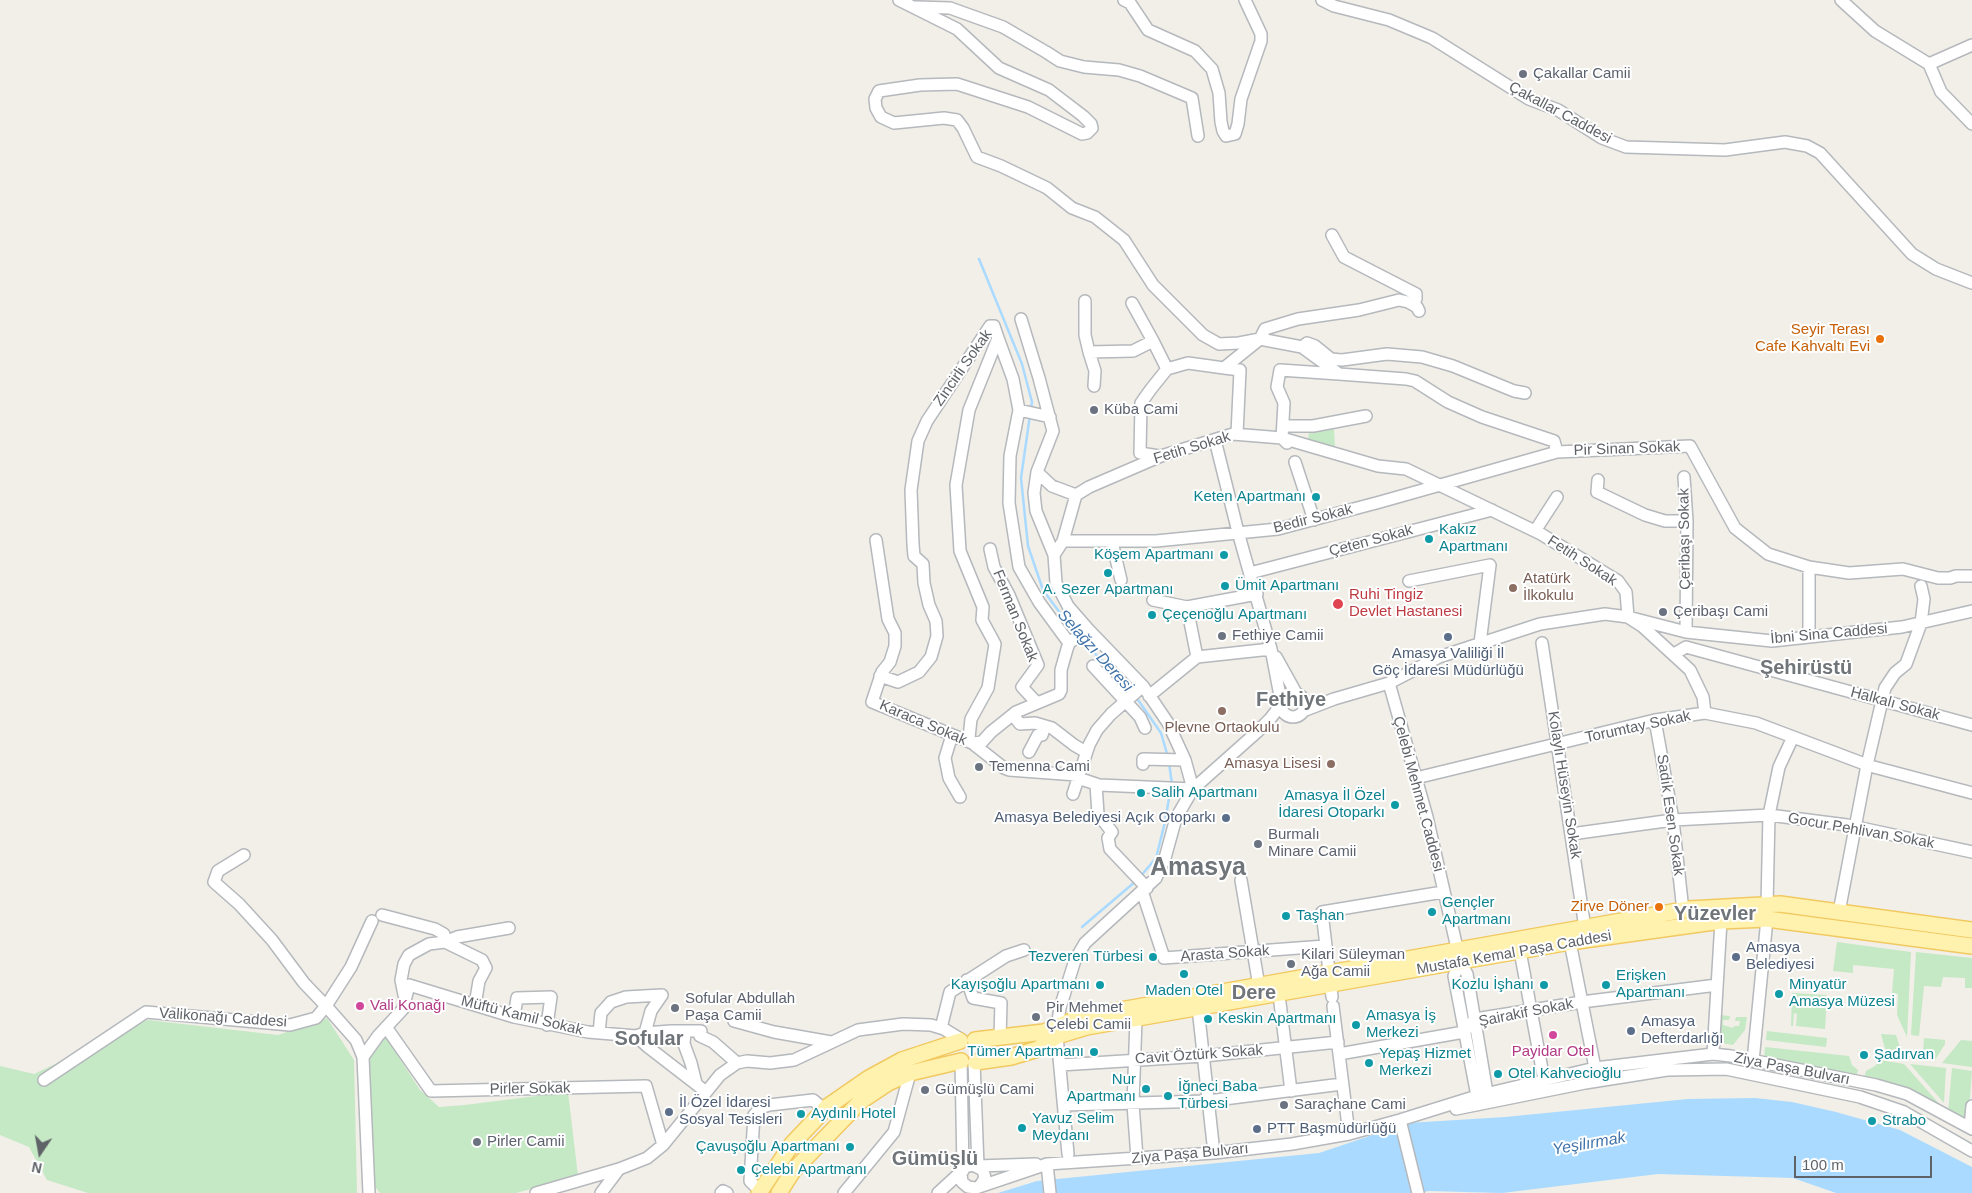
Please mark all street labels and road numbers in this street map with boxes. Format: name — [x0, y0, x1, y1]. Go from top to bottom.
street label: Çakallar Caddesi — [1505, 78, 1615, 148]
street label: Zincirli Sokak — [930, 326, 996, 410]
street label: Fetih Sokak — [1151, 428, 1233, 468]
street label: Pir Sinan Sokak — [1573, 438, 1681, 460]
street label: Çeribaşı Sokak — [1675, 488, 1695, 590]
street label: Bedir Sokak — [1272, 500, 1354, 538]
street label: Çeten Sokak — [1327, 521, 1415, 561]
street label: Fetih Sokak — [1544, 532, 1620, 590]
street label: Ferman Sokak — [988, 567, 1042, 665]
street label: İbni Sina Caddesi — [1770, 620, 1888, 648]
street label: Halkalı Sokak — [1848, 683, 1942, 725]
street label: Karaca Sokak — [877, 696, 969, 750]
street label: Torumtay Sokak — [1584, 707, 1692, 747]
street label: Kolaylı Hüseyin Sokak — [1543, 710, 1585, 860]
street label: Çelebi Mehmet Caddesi — [1389, 714, 1447, 874]
street label: Sadık Esen Sokak — [1653, 753, 1687, 877]
street label: Gocur Pehlivan Sokak — [1786, 809, 1936, 853]
street label: Mustafa Kemal Paşa Caddesi — [1415, 927, 1613, 979]
street label: Arasta Sokak — [1180, 942, 1270, 966]
street label: Müftü Kamil Sokak — [459, 992, 585, 1040]
street label: Şairakif Sokak — [1477, 995, 1575, 1031]
street label: Valikonağı Caddesi — [158, 1005, 288, 1031]
street label: Cavit Öztürk Sokak — [1134, 1042, 1264, 1068]
street label: Ziya Paşa Bulvarı — [1733, 1049, 1851, 1089]
street label: Pirler Sokak — [489, 1079, 571, 1099]
street label: Ziya Paşa Bulvarı — [1131, 1140, 1249, 1168]

